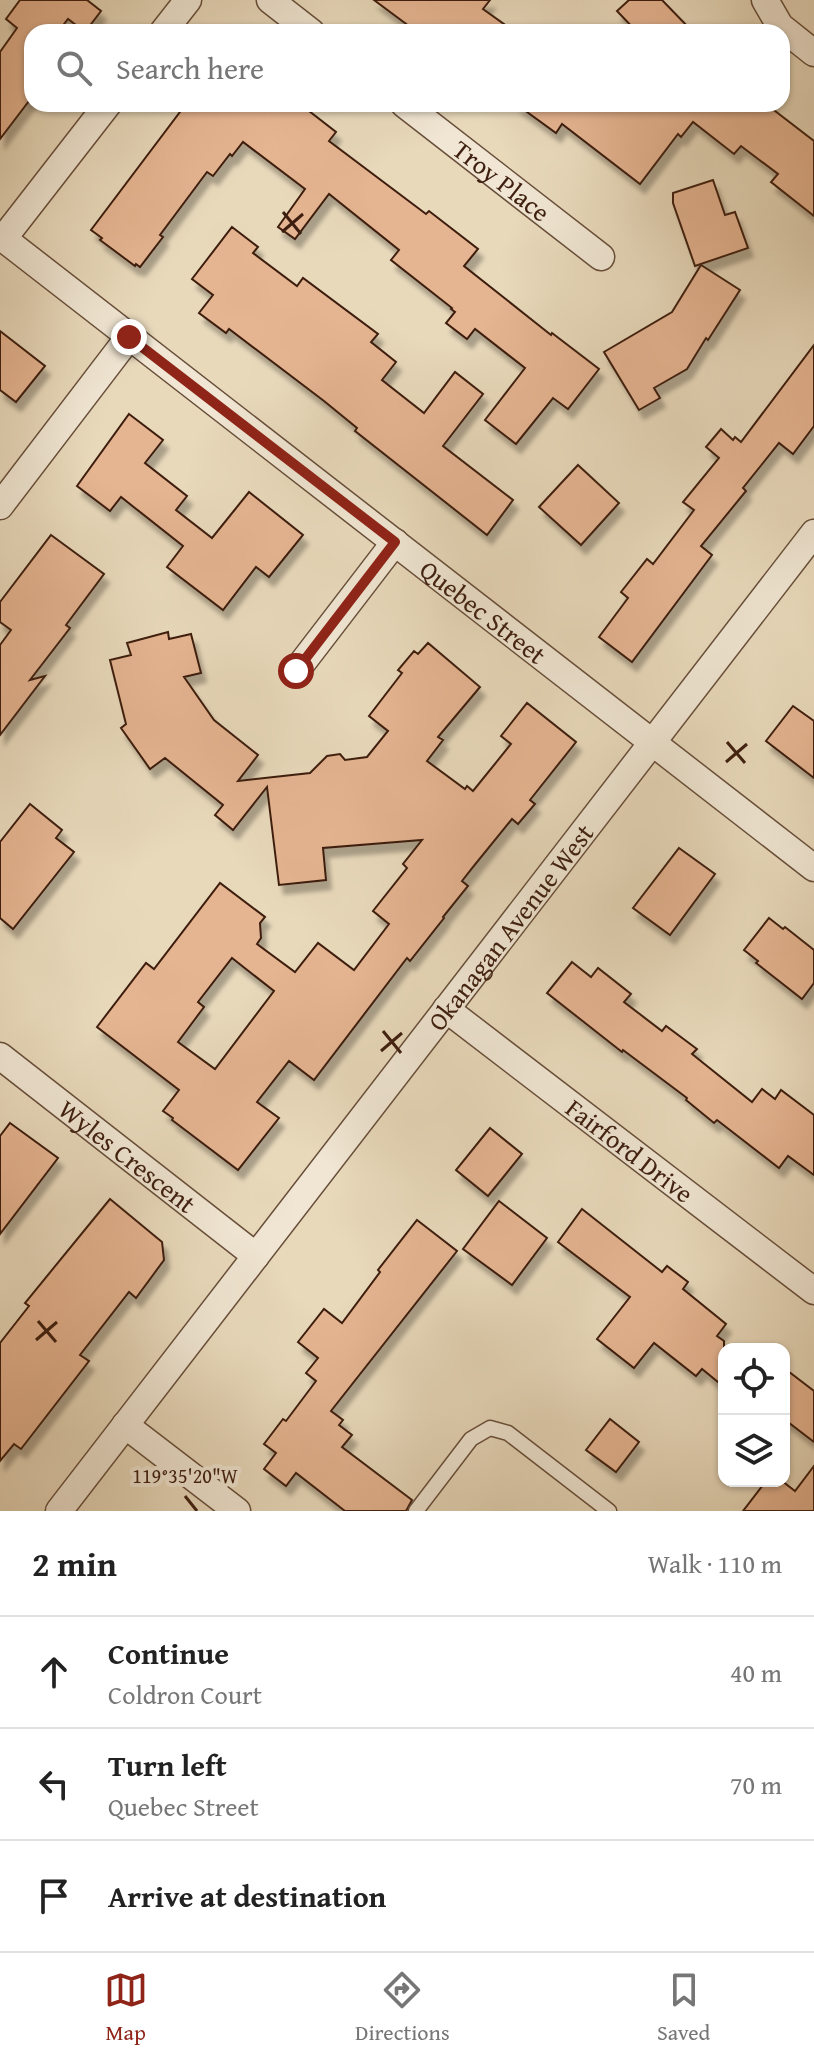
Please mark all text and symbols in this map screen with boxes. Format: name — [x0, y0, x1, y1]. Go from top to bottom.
search box — [24, 24, 790, 112]
icon: search — [52, 46, 96, 90]
text: Search here — [116, 46, 264, 90]
street label: Troy Place — [445, 130, 559, 230]
route end — [111, 319, 147, 355]
street label: Quebec Street — [412, 550, 555, 673]
route start — [278, 653, 314, 689]
street label: Okanagan Avenue West — [417, 815, 602, 1039]
street label: Fairford Drive — [558, 1088, 702, 1212]
street label: Wyles Crescent — [51, 1090, 205, 1222]
map controls — [718, 1343, 790, 1487]
button: locate — [718, 1343, 790, 1415]
button: layers — [718, 1415, 790, 1487]
text: 119°35'20"W — [132, 1461, 238, 1490]
text: 2 min — [32, 1539, 117, 1588]
text: Walk · 110 m — [648, 1544, 782, 1583]
text: Continue — [108, 1631, 229, 1675]
icon: ahead — [32, 1650, 76, 1694]
text: 40 m — [730, 1653, 782, 1692]
text: Coldron Court — [108, 1675, 262, 1714]
text: Turn left — [108, 1743, 227, 1787]
icon: left — [32, 1762, 76, 1806]
text: 70 m — [730, 1765, 782, 1804]
text: Quebec Street — [108, 1787, 259, 1826]
icon: arrive — [32, 1874, 76, 1918]
text: Arrive at destination — [108, 1874, 386, 1918]
tab: Map — [104, 1968, 148, 2048]
tab: Directions — [355, 1968, 450, 2048]
tab: Saved — [657, 1968, 710, 2048]

